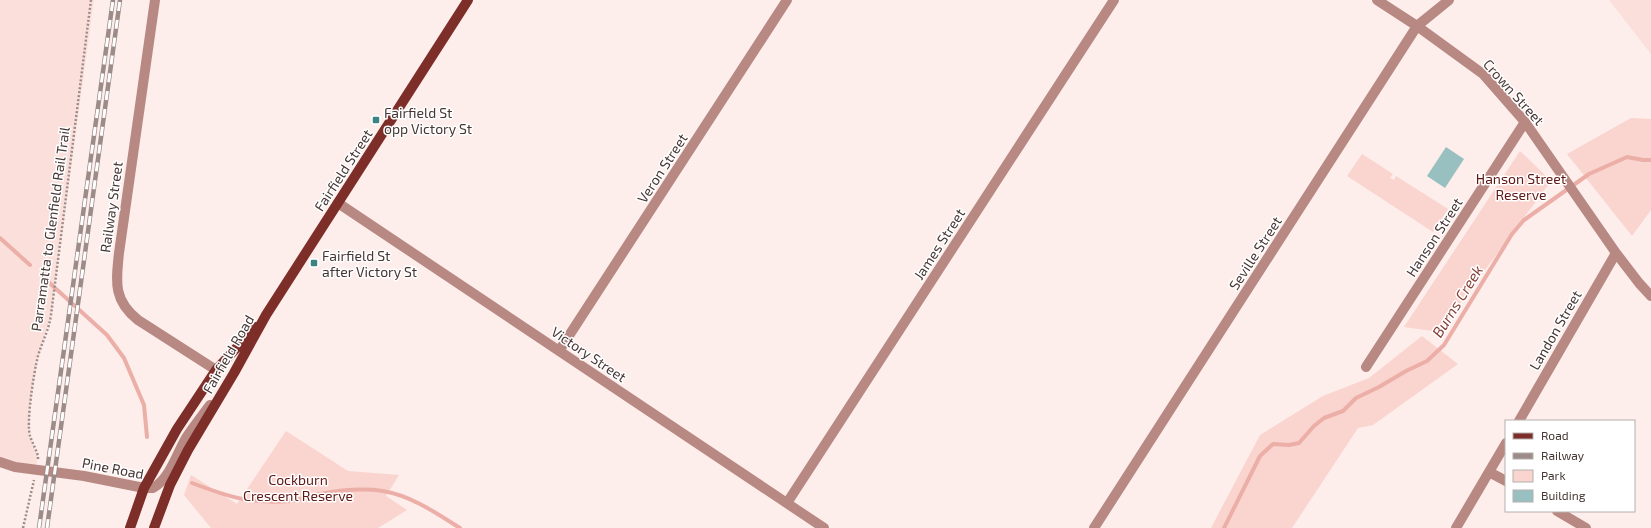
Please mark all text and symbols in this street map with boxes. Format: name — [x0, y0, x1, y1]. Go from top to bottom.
street label: Crown Street — [1480, 55, 1548, 129]
place label: Fairfield St opp Victory St — [384, 104, 472, 137]
marker: Fairfield St opp Victory St — [371, 115, 381, 125]
street label: Parramatta to Glenfield Rail Trail — [27, 125, 73, 332]
street label: Fairfield Street — [310, 126, 376, 214]
street label: Veron Street — [633, 130, 691, 206]
street label: Railway Street — [96, 160, 126, 254]
park label: Hanson Street Reserve — [1476, 170, 1566, 203]
street label: Hanson Street — [1402, 194, 1466, 280]
street label: James Street — [910, 205, 968, 283]
street label: Seville Street — [1225, 213, 1285, 293]
place label: Fairfield St after Victory St — [322, 247, 417, 280]
marker: Fairfield St after Victory St — [309, 258, 319, 268]
water label: Burns Creek — [1428, 261, 1486, 340]
street label: Landon Street — [1525, 287, 1585, 373]
street label: Fairfield Road — [199, 312, 257, 396]
street label: Victory Street — [548, 323, 630, 385]
legend — [1505, 420, 1635, 512]
text: Road — [1541, 428, 1569, 442]
text: Railway — [1541, 448, 1585, 462]
street label: Pine Road — [81, 454, 145, 482]
text: Park — [1541, 468, 1566, 482]
park label: Cockburn Crescent Reserve — [243, 471, 353, 504]
text: Building — [1541, 488, 1586, 502]

